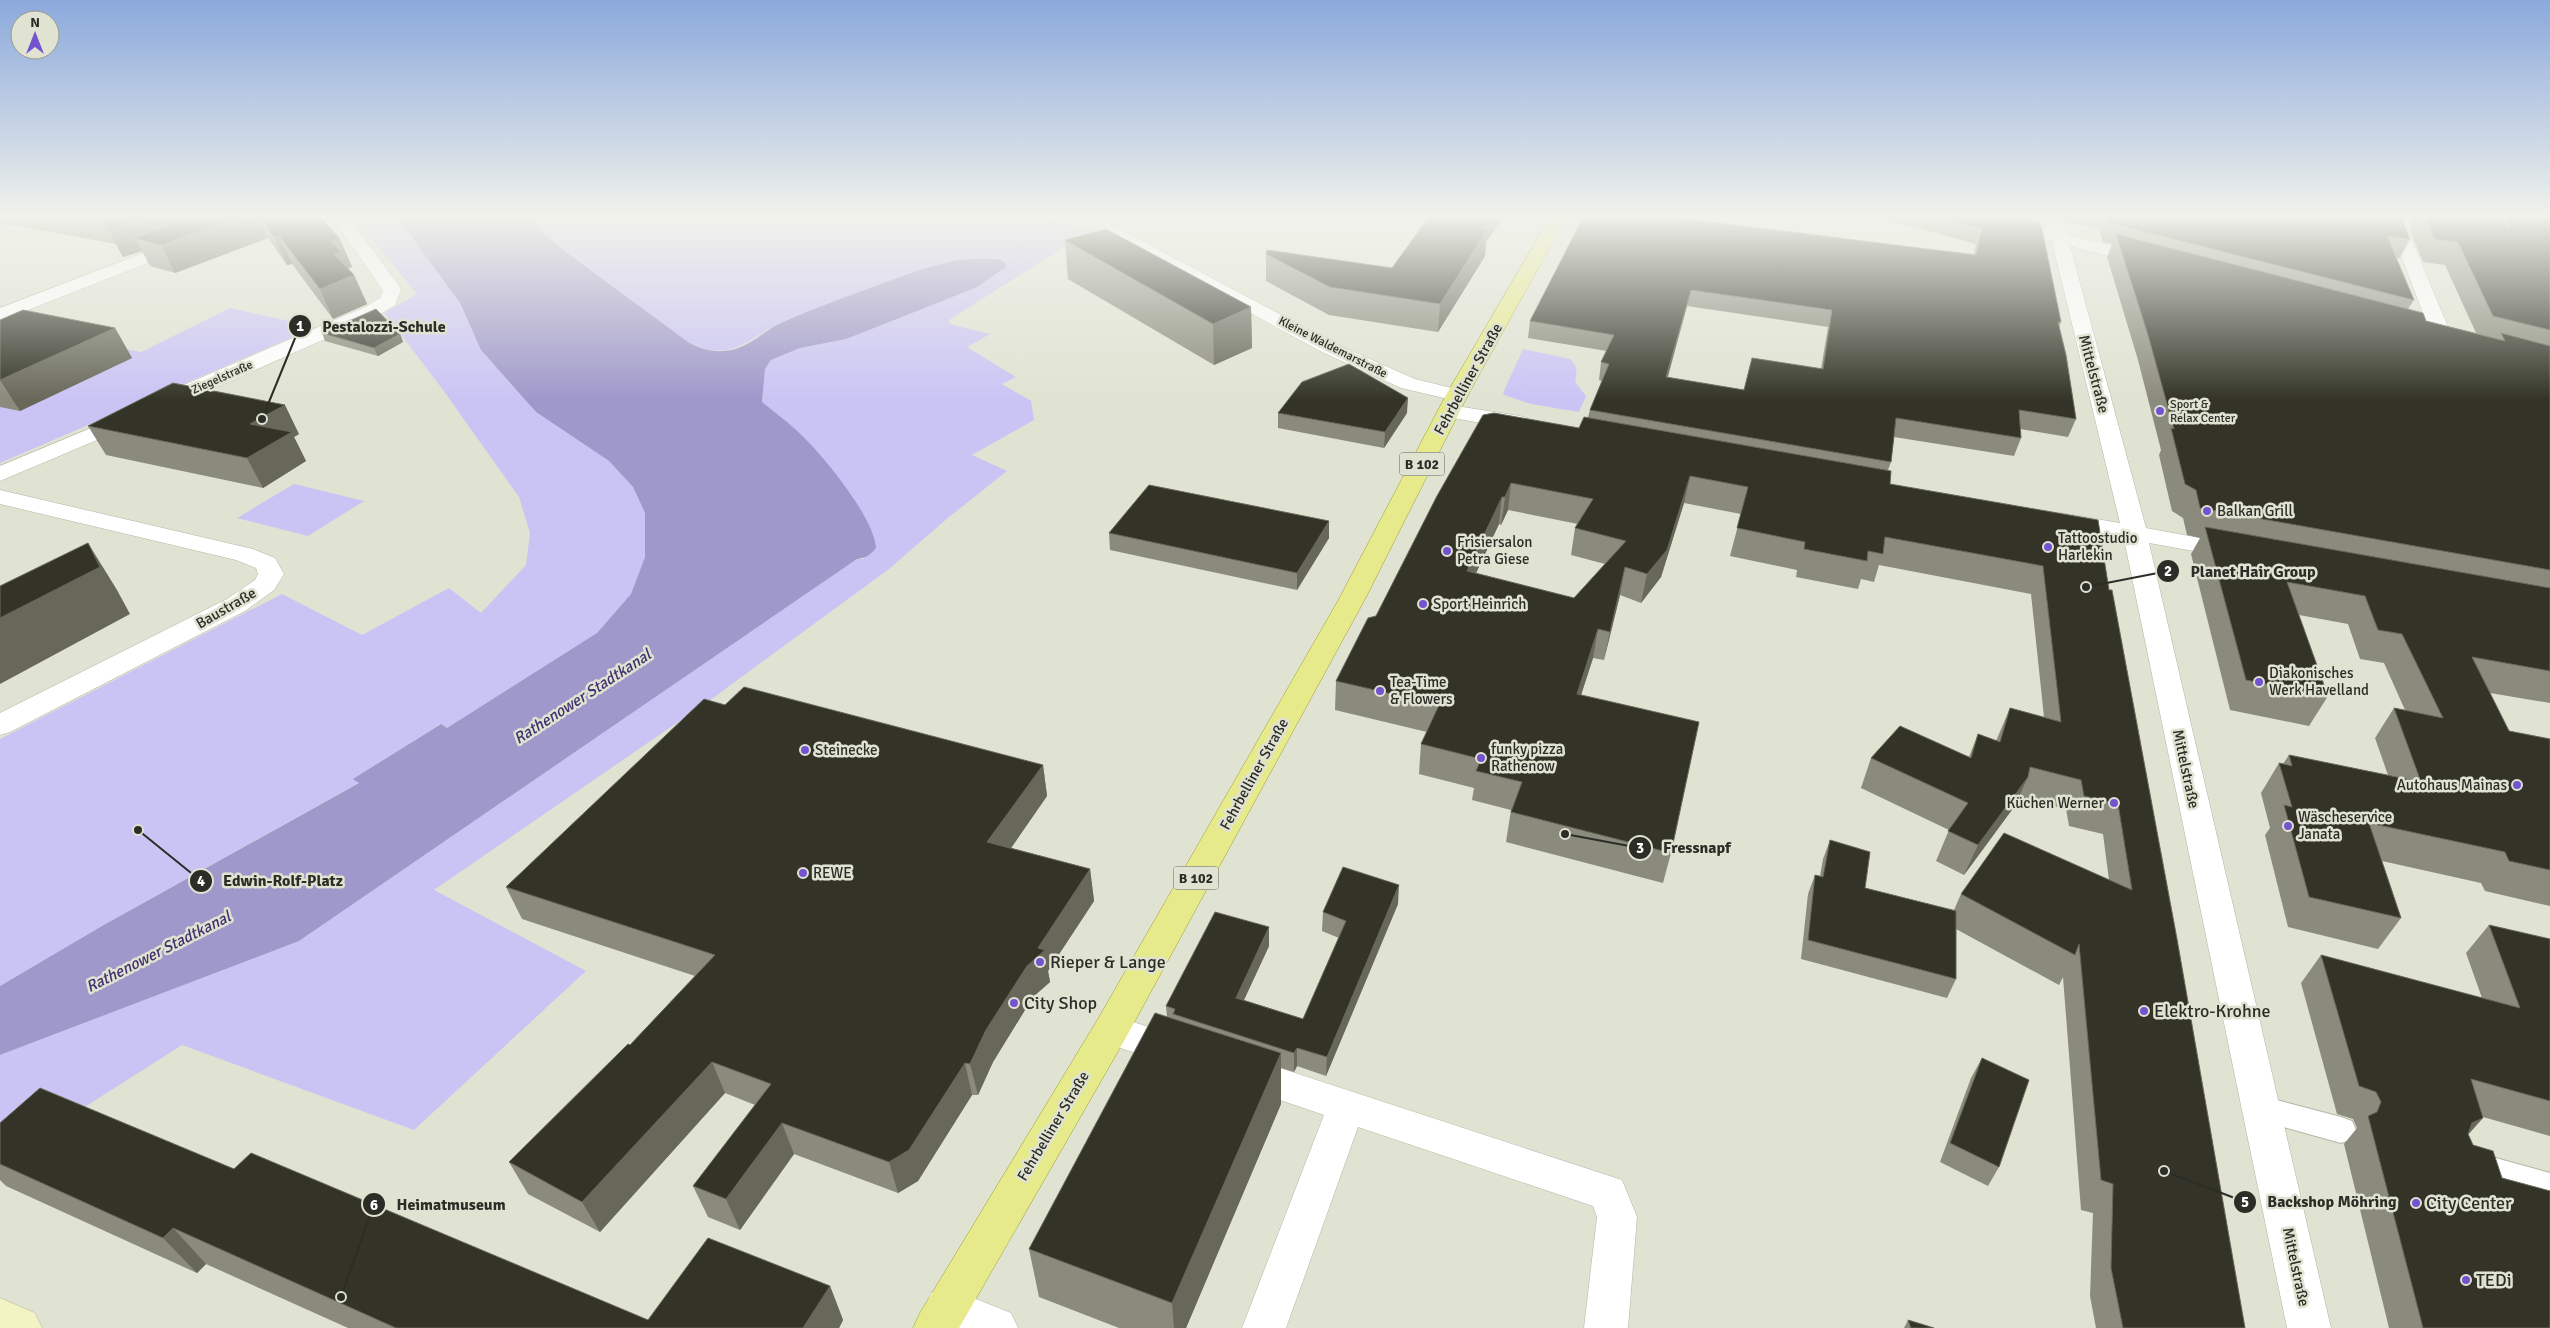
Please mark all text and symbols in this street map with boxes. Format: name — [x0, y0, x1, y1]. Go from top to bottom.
north arrow — [10, 10, 60, 60]
text: N — [30, 14, 40, 31]
callout: Pestalozzi-Schule — [287, 311, 455, 342]
street label: Kleine Waldemarstraße — [1276, 313, 1390, 381]
text: 1 — [296, 317, 304, 335]
text: Pestalozzi-Schule — [322, 317, 446, 337]
street label: Fehrbelliner Straße — [1430, 320, 1506, 438]
street label: Mittelstraße — [2075, 333, 2113, 415]
street label: Ziegelstraße — [189, 357, 255, 398]
place label: Sport & Relax Center — [2170, 397, 2236, 426]
marker: Sport & Relax Center — [2154, 405, 2166, 417]
road number: B 102 — [1400, 452, 1444, 476]
place label: Balkan Grill — [2217, 502, 2293, 520]
marker: Balkan Grill — [2201, 505, 2213, 517]
place label: Tattoostudio Harlekin — [2058, 529, 2138, 564]
place label: Frisiersalon Petra Giese — [1457, 533, 1532, 568]
marker: Tattoostudio Harlekin — [2042, 541, 2054, 553]
marker: Frisiersalon Petra Giese — [1441, 545, 1453, 557]
callout: Planet Hair Group — [2156, 556, 2326, 587]
text: 2 — [2164, 562, 2172, 580]
text: Planet Hair Group — [2190, 562, 2316, 582]
street label: Baustraße — [193, 584, 259, 632]
place label: Sport Heinrich — [1433, 595, 1526, 613]
marker: Sport Heinrich — [1417, 598, 1429, 610]
water label: Rathenower Stadtkanal — [510, 644, 656, 749]
place label: Diakonisches Werk Havelland — [2269, 664, 2369, 699]
place label: Tea-Time & Flowers — [1390, 673, 1453, 708]
marker: Diakonisches Werk Havelland — [2253, 676, 2265, 688]
marker: Tea-Time & Flowers — [1374, 685, 1386, 697]
street label: Fehrbelliner Straße — [1216, 715, 1292, 833]
street label: Mittelstraße — [2169, 728, 2203, 810]
place label: funky pizza Rathenow — [1491, 740, 1563, 775]
place label: Steinecke — [815, 741, 878, 759]
marker: Steinecke — [799, 744, 811, 756]
marker: funky pizza Rathenow — [1475, 752, 1487, 764]
place label: Autohaus Mainas — [2397, 776, 2507, 794]
marker: Autohaus Mainas — [2511, 779, 2523, 791]
place label: Küchen Werner — [2007, 794, 2104, 812]
marker: Küchen Werner — [2108, 797, 2120, 809]
place label: Wäscheservice Janata — [2298, 808, 2392, 843]
marker: Wäscheservice Janata — [2282, 820, 2294, 832]
callout: Fressnapf — [1628, 832, 1741, 863]
text: Fressnapf — [1663, 838, 1732, 858]
text: 3 — [1636, 839, 1644, 857]
place label: REWE — [813, 864, 852, 882]
callout: Edwin-Rolf-Platz — [188, 865, 353, 896]
road number: B 102 — [1174, 866, 1218, 890]
marker: REWE — [797, 867, 809, 879]
text: Edwin-Rolf-Platz — [223, 871, 343, 891]
text: 4 — [197, 872, 205, 890]
water label: Rathenower Stadtkanal — [83, 906, 235, 997]
place label: Rieper & Lange — [1050, 951, 1166, 973]
marker: Rieper & Lange — [1034, 956, 1046, 968]
place label: City Shop — [1024, 992, 1097, 1014]
marker: City Shop — [1008, 997, 1020, 1009]
place label: Elektro-Krohne — [2154, 1000, 2271, 1022]
marker: Elektro-Krohne — [2138, 1005, 2150, 1017]
street label: Fehrbelliner Straße — [1013, 1068, 1093, 1184]
callout: Backshop Möhring — [2232, 1186, 2407, 1217]
callout: Heimatmuseum — [361, 1189, 516, 1220]
text: Backshop Möhring — [2267, 1192, 2397, 1212]
place label: City Center — [2426, 1192, 2512, 1214]
text: 5 — [2241, 1193, 2249, 1211]
text: Heimatmuseum — [396, 1195, 506, 1215]
text: 6 — [370, 1196, 378, 1214]
marker: City Center — [2410, 1197, 2422, 1209]
street label: Mittelstraße — [2279, 1226, 2313, 1308]
place label: TEDi — [2476, 1269, 2512, 1291]
marker: TEDi — [2460, 1274, 2472, 1286]

